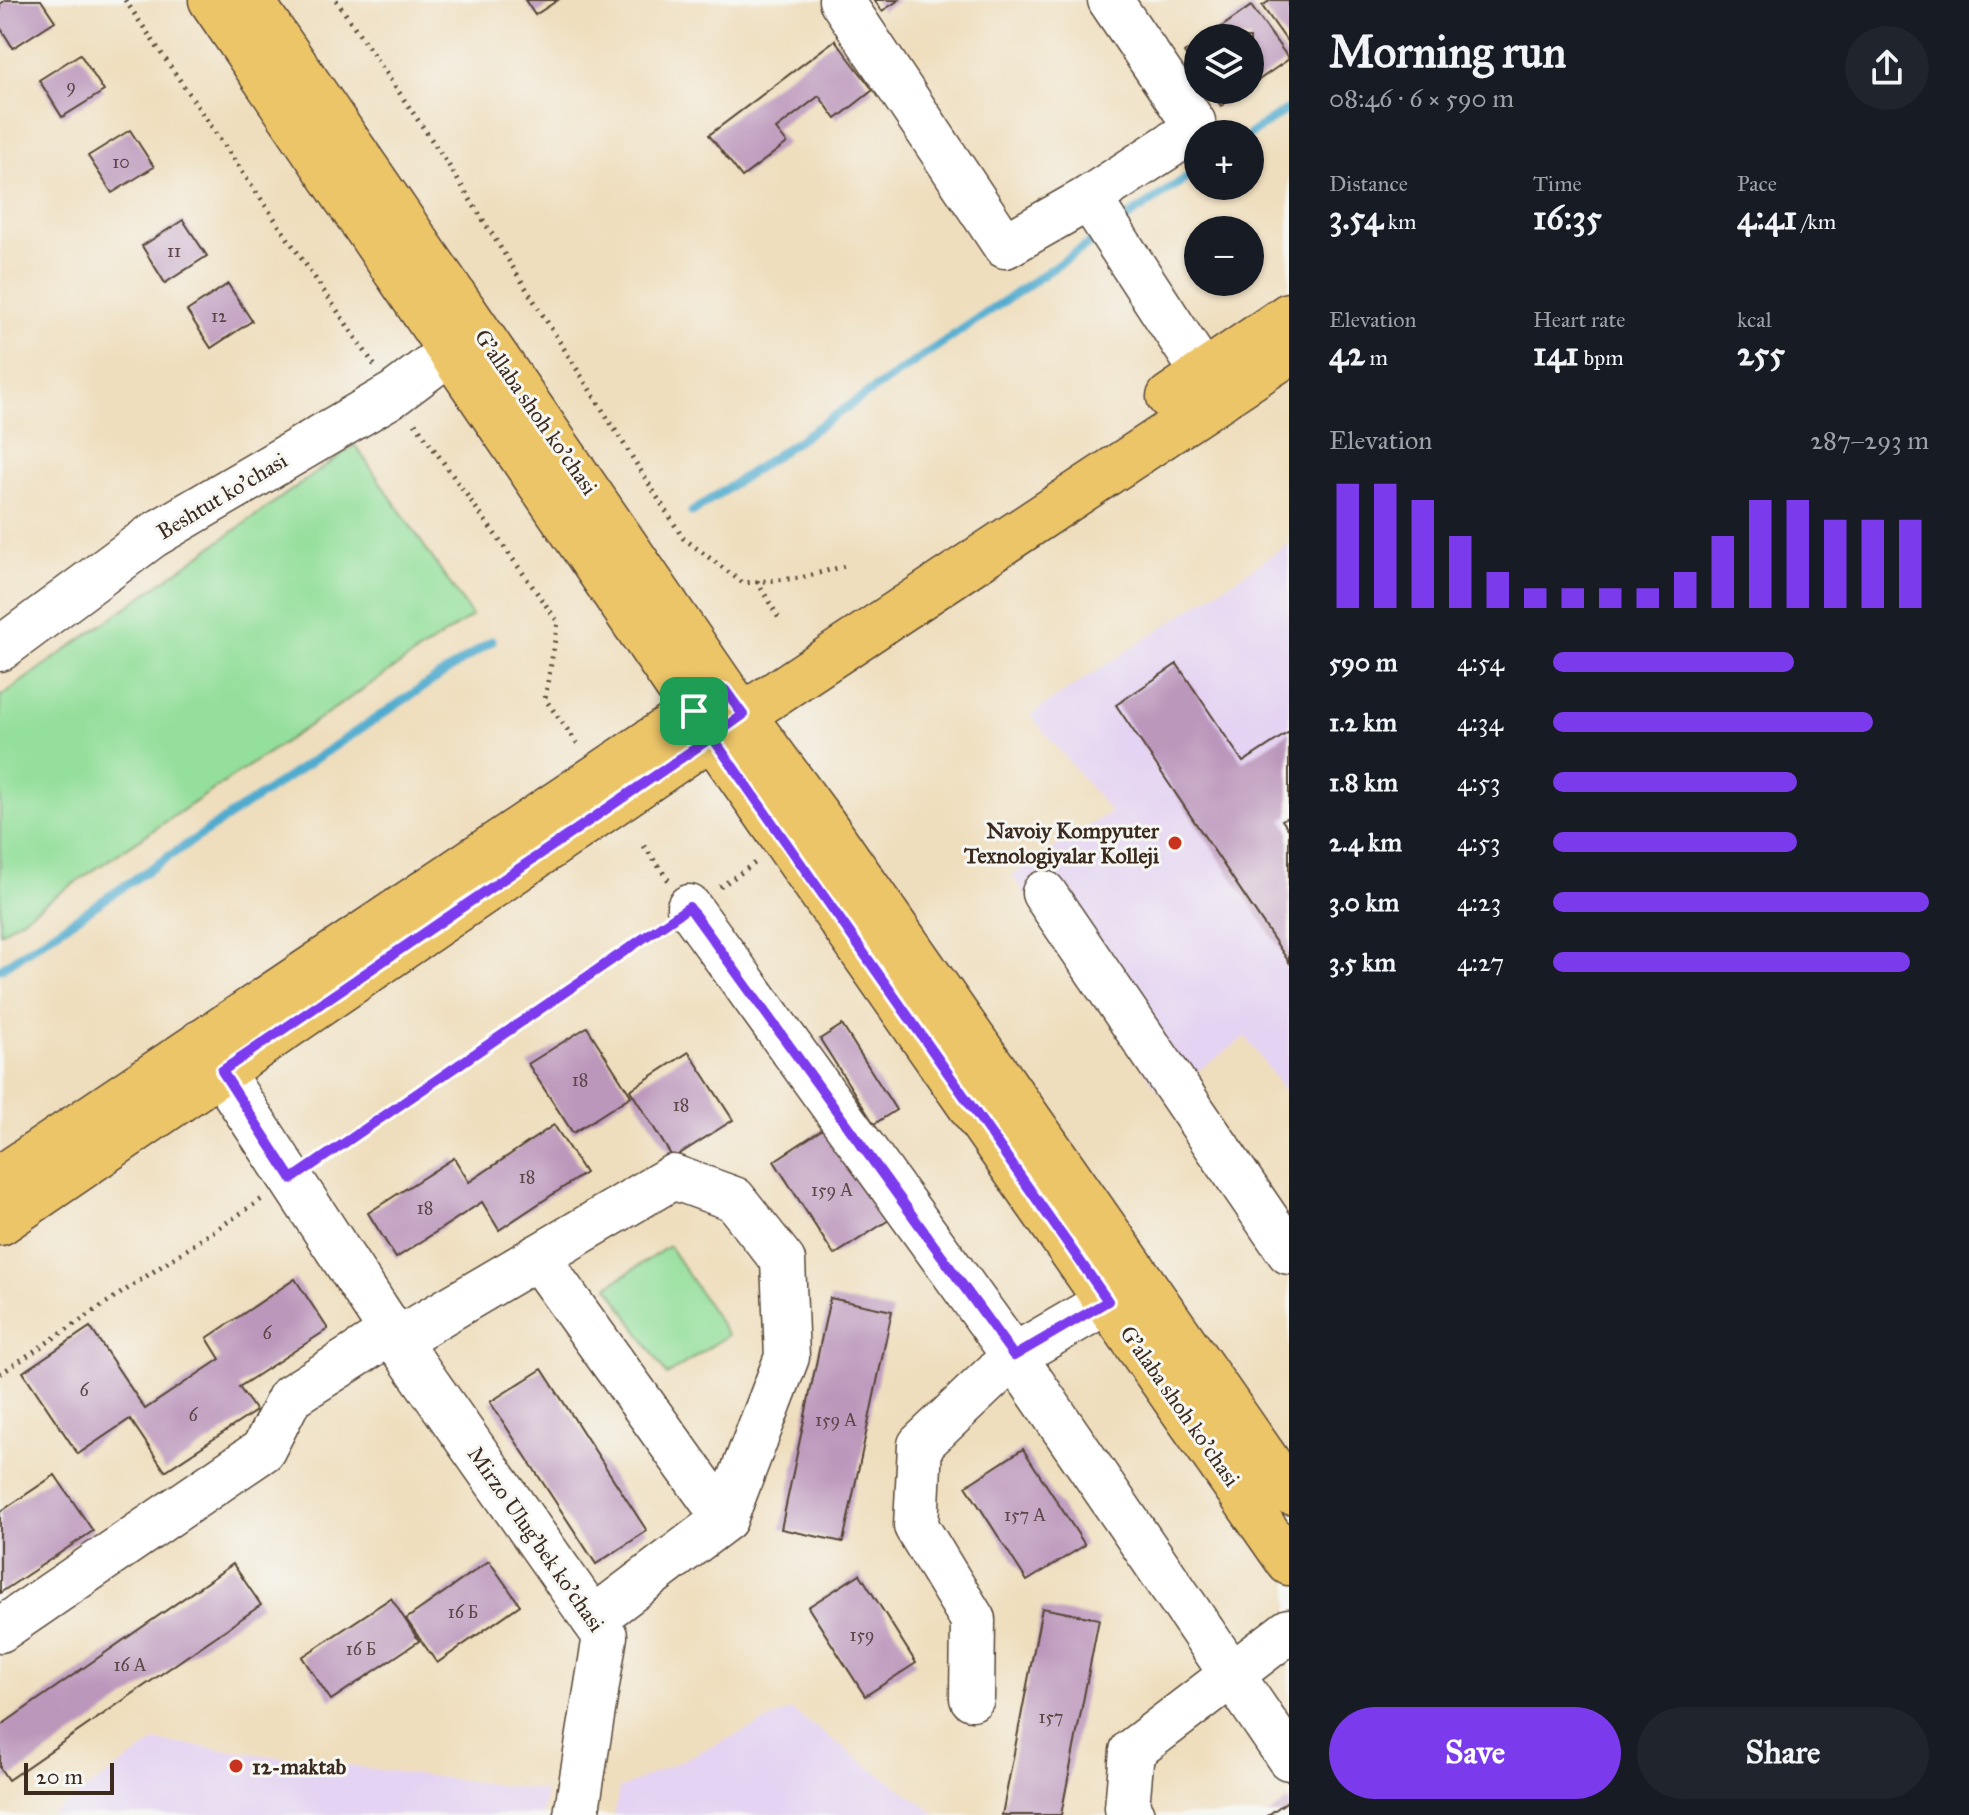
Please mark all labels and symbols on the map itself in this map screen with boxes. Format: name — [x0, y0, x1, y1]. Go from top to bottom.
house number: 9 — [66, 75, 76, 97]
house number: 10 — [112, 151, 130, 173]
house number: 11 — [167, 240, 181, 262]
house number: 12 — [211, 305, 227, 327]
street label: G'allaba shoh ko'chasi — [469, 324, 603, 500]
street label: Beshtut ko'chasi — [152, 447, 292, 545]
pin — [660, 677, 728, 745]
place label: Navoiy Kompyuter Texnologiyalar Kolleji — [963, 817, 1160, 869]
marker: Navoiy Kompyuter Texnologiyalar Kolleji — [1166, 834, 1184, 852]
house number: 18 — [572, 1069, 588, 1091]
house number: 18 — [673, 1094, 689, 1116]
house number: 18 — [519, 1166, 535, 1188]
house number: 159 А — [811, 1179, 853, 1201]
house number: 18 — [417, 1197, 433, 1219]
street label: G'alaba shoh ko'chasi — [1114, 1320, 1246, 1492]
house number: 6 — [262, 1322, 272, 1344]
house number: 6 — [79, 1379, 89, 1401]
house number: 6 — [188, 1404, 198, 1426]
house number: 159 А — [815, 1409, 857, 1431]
street label: Mirzo Ulug'bek ko'chasi — [462, 1441, 610, 1637]
house number: 157 А — [1004, 1504, 1046, 1526]
house number: 16 Б — [448, 1601, 478, 1623]
house number: 159 — [849, 1624, 875, 1646]
house number: 16 Б — [346, 1638, 376, 1660]
house number: 16 А — [113, 1654, 147, 1676]
house number: 157 — [1039, 1706, 1063, 1728]
place label: 12-maktab — [252, 1753, 347, 1780]
marker: 12-maktab — [227, 1757, 245, 1775]
scale bar — [24, 1759, 114, 1795]

